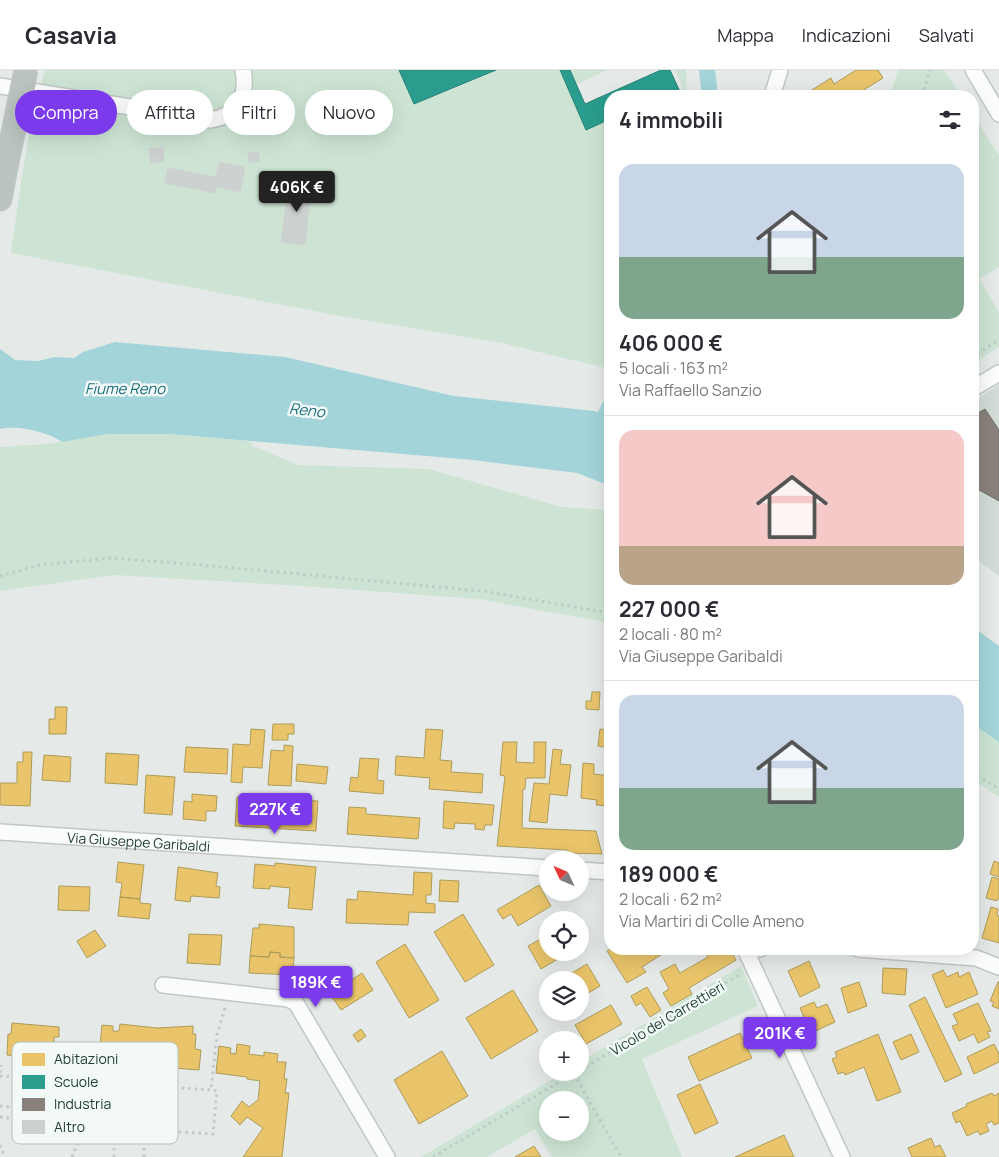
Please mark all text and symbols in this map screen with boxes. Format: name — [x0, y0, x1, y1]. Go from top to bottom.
text: Casavia — [25, 18, 117, 51]
text: Mappa — [717, 23, 774, 47]
text: Indicazioni — [802, 23, 891, 47]
text: Salvati — [919, 23, 974, 47]
chip: Compra — [15, 90, 117, 135]
chip: Affitta — [127, 90, 213, 135]
chip: Filtri — [223, 90, 295, 135]
chip: Nuovo — [305, 90, 393, 135]
text: 4 immobili — [619, 106, 723, 134]
icon: filters — [936, 106, 964, 134]
pin: 406K € — [256, 170, 338, 213]
text: 406K € — [270, 176, 324, 198]
icon: home — [747, 197, 837, 287]
text: 406 000 € — [619, 329, 723, 357]
text: 5 locali · 163 m² — [619, 357, 728, 379]
water label: Fiume Reno — [85, 378, 166, 399]
text: Via Raffaello Sanzio — [619, 379, 762, 401]
water label: Reno — [288, 398, 327, 422]
icon: home — [747, 462, 837, 552]
text: 227 000 € — [619, 595, 719, 623]
text: 2 locali · 80 m² — [619, 623, 722, 645]
text: Via Giuseppe Garibaldi — [619, 645, 783, 667]
icon: home — [747, 727, 837, 817]
pin: 227K € — [234, 792, 316, 835]
text: 227K € — [249, 798, 301, 820]
street label: Via Giuseppe Garibaldi — [67, 827, 211, 855]
north arrow — [539, 851, 589, 901]
map controls — [539, 851, 589, 1141]
text: 189 000 € — [619, 860, 718, 888]
text: 2 locali · 62 m² — [619, 888, 722, 910]
text: Via Martiri di Colle Ameno — [619, 910, 804, 932]
button: locate — [539, 911, 589, 961]
pin: 189K € — [275, 966, 357, 1008]
text: 189K € — [291, 971, 341, 993]
button: layers — [539, 971, 589, 1021]
street label: Vicolo dei Carrettieri — [606, 976, 728, 1060]
pin: 201K € — [739, 1016, 821, 1059]
text: 201K € — [754, 1022, 806, 1044]
button: + — [539, 1031, 589, 1081]
legend — [12, 1042, 178, 1144]
text: Abitazioni — [54, 1049, 118, 1068]
text: Scuole — [54, 1072, 98, 1091]
button: − — [539, 1091, 589, 1141]
text: Industria — [54, 1094, 111, 1113]
text: Altro — [54, 1117, 85, 1136]

